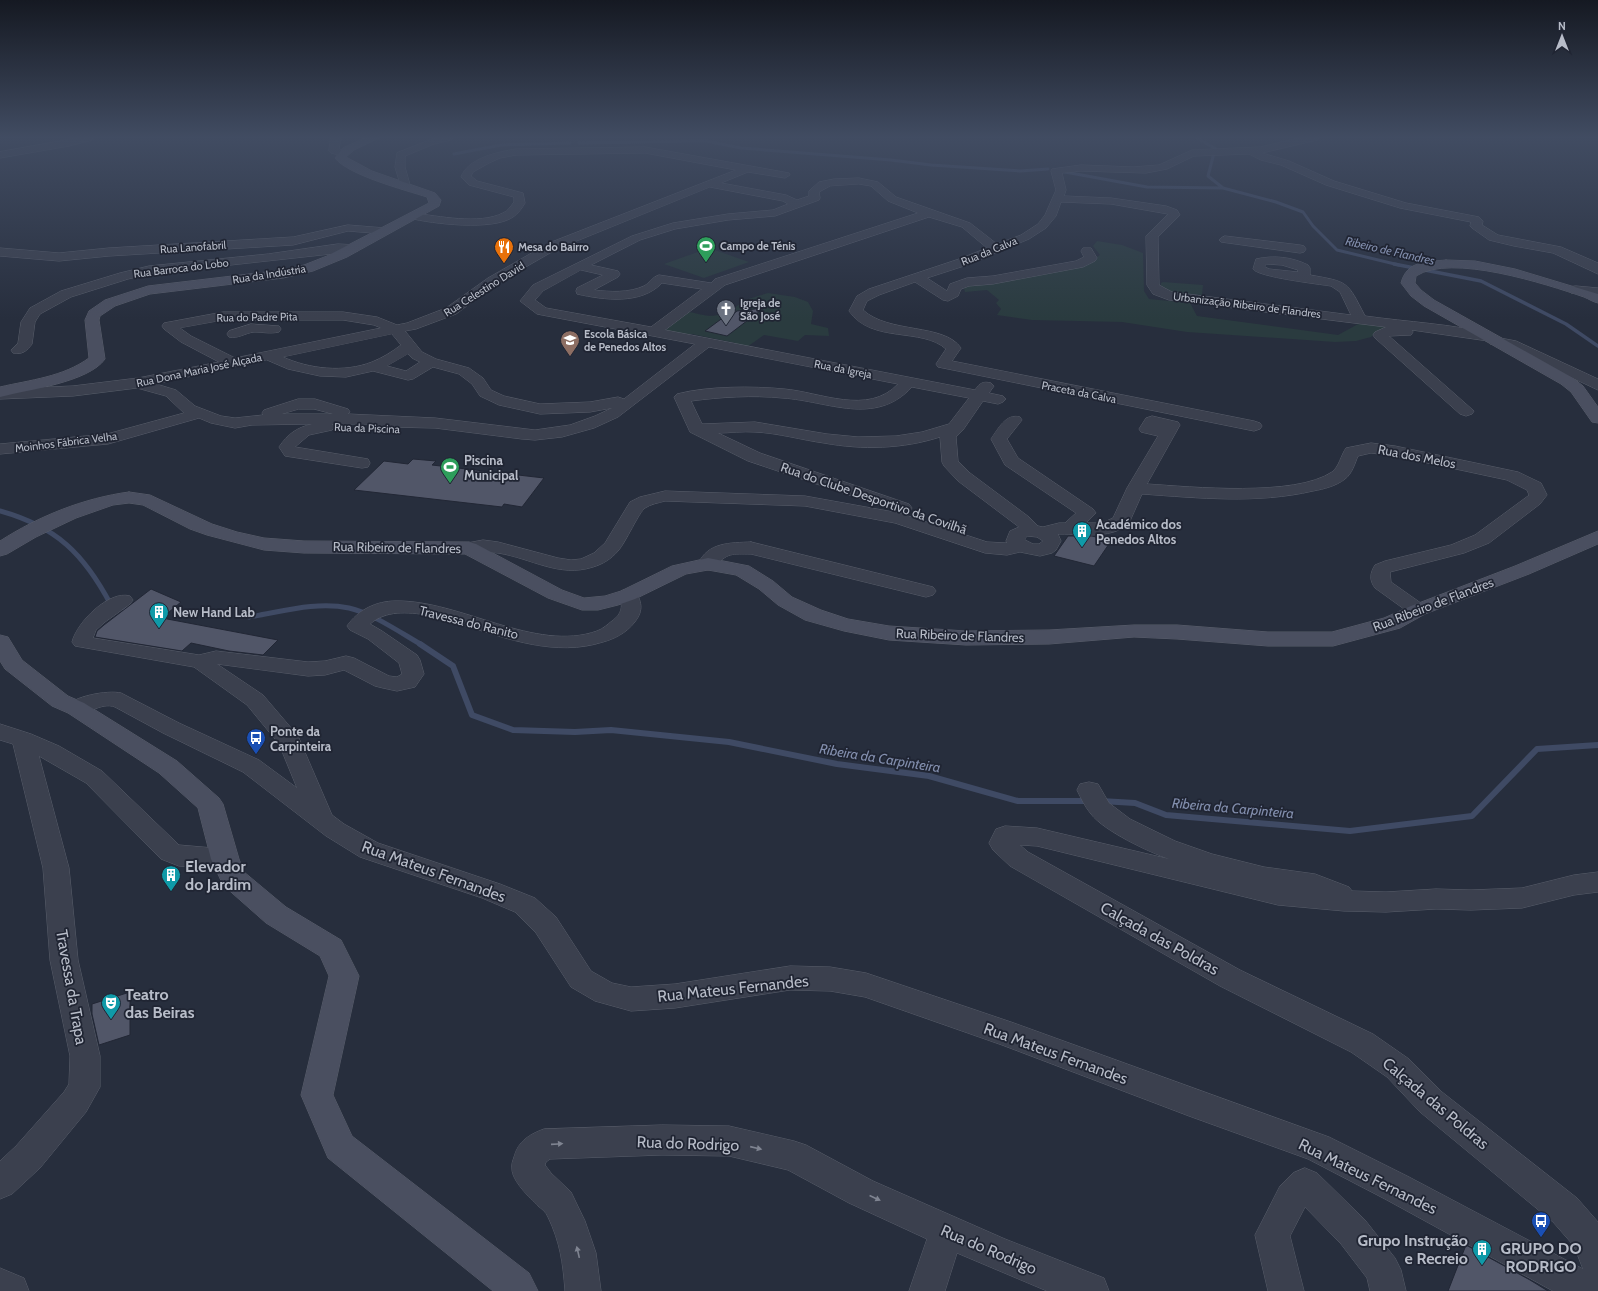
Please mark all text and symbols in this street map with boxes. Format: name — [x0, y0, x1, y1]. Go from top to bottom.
north arrow — [1542, 16, 1582, 56]
text: N — [1558, 19, 1566, 33]
street label: Rua da Calva — [959, 233, 1020, 269]
water label: Ribeiro de Flandres — [1344, 233, 1437, 268]
sports icon: Campo de Ténis — [695, 235, 717, 263]
restaurant icon: Mesa do Bairro — [493, 236, 515, 264]
street label: Rua Lanofabril — [159, 238, 227, 256]
place label: Campo de Ténis — [720, 239, 796, 253]
place label: Mesa do Bairro — [518, 240, 589, 254]
street label: Rua Barroca do Lobo — [133, 255, 229, 281]
street label: Rua Celestino David — [441, 259, 527, 319]
street label: Rua da Indústria — [231, 261, 307, 287]
street label: Urbanização Ribeiro de Flandres — [1172, 289, 1322, 321]
place label: Igreja de São José — [740, 296, 781, 323]
church icon: Igreja de São José — [715, 298, 737, 326]
street label: Rua do Padre Pita — [216, 309, 298, 325]
place label: Escola Básica de Penedos Altos — [584, 327, 667, 354]
school or university icon: Escola Básica de Penedos Altos — [559, 329, 581, 357]
street label: Rua Dona Maria José Alçada — [135, 350, 264, 390]
street label: Rua da Igreja — [813, 357, 874, 382]
street label: Praceta da Calva — [1040, 378, 1118, 406]
street label: Rua da Piscina — [334, 420, 401, 436]
street label: Moinhos Fábrica Velha — [14, 429, 119, 455]
street label: Rua dos Melos — [1377, 441, 1458, 471]
place label: Piscina Municipal — [464, 452, 519, 483]
sports icon: Piscina Municipal — [439, 456, 461, 484]
street label: Rua do Clube Desportivo da Covilhã — [779, 459, 970, 538]
place label: Académico dos Penedos Altos — [1096, 516, 1182, 547]
building icon: Académico dos Penedos Altos — [1071, 520, 1093, 548]
street label: Rua Ribeiro de Flandres — [333, 538, 462, 556]
street label: Rua Ribeiro de Flandres — [1370, 573, 1496, 634]
building icon: New Hand Lab — [148, 601, 170, 629]
street label: Travessa do Ranito — [418, 602, 520, 642]
place label: New Hand Lab — [173, 604, 255, 620]
street label: Rua Ribeiro de Flandres — [896, 625, 1025, 645]
place label: Ponte da Carpinteira — [270, 723, 332, 754]
bus stop icon: Ponte da Carpinteira — [245, 727, 267, 755]
water label: Ribeira da Carpinteira — [818, 740, 942, 776]
water label: Ribeira da Carpinteira — [1171, 794, 1295, 822]
street label: Rua Mateus Fernandes — [359, 837, 509, 906]
place label: Elevador do Jardim — [185, 857, 251, 894]
building icon: Elevador do Jardim — [160, 864, 182, 892]
street label: Calçada das Poldras — [1097, 898, 1223, 979]
street label: Travessa da Trapa — [52, 928, 91, 1046]
street label: Rua Mateus Fernandes — [657, 971, 810, 1006]
place label: Teatro das Beiras — [125, 985, 195, 1022]
theatre icon: Teatro das Beiras — [100, 992, 122, 1020]
street label: Rua Mateus Fernandes — [981, 1019, 1131, 1088]
street label: Calçada das Poldras — [1379, 1053, 1493, 1154]
street label: Rua do Rodrigo — [636, 1132, 740, 1155]
street label: Rua Mateus Fernandes — [1295, 1135, 1441, 1218]
one-way arrow — [551, 1140, 563, 1147]
one-way arrow — [750, 1145, 763, 1151]
one-way arrow — [869, 1195, 881, 1201]
bus stop icon: GRUPO DO RODRIGO — [1530, 1210, 1552, 1238]
street label: Rua do Rodrigo — [938, 1221, 1040, 1278]
place label: Grupo Instrução e Recreio — [1358, 1231, 1468, 1268]
building icon: Grupo Instrução e Recreio — [1471, 1238, 1493, 1266]
place label: GRUPO DO RODRIGO — [1500, 1239, 1582, 1276]
one-way arrow — [575, 1246, 581, 1259]

